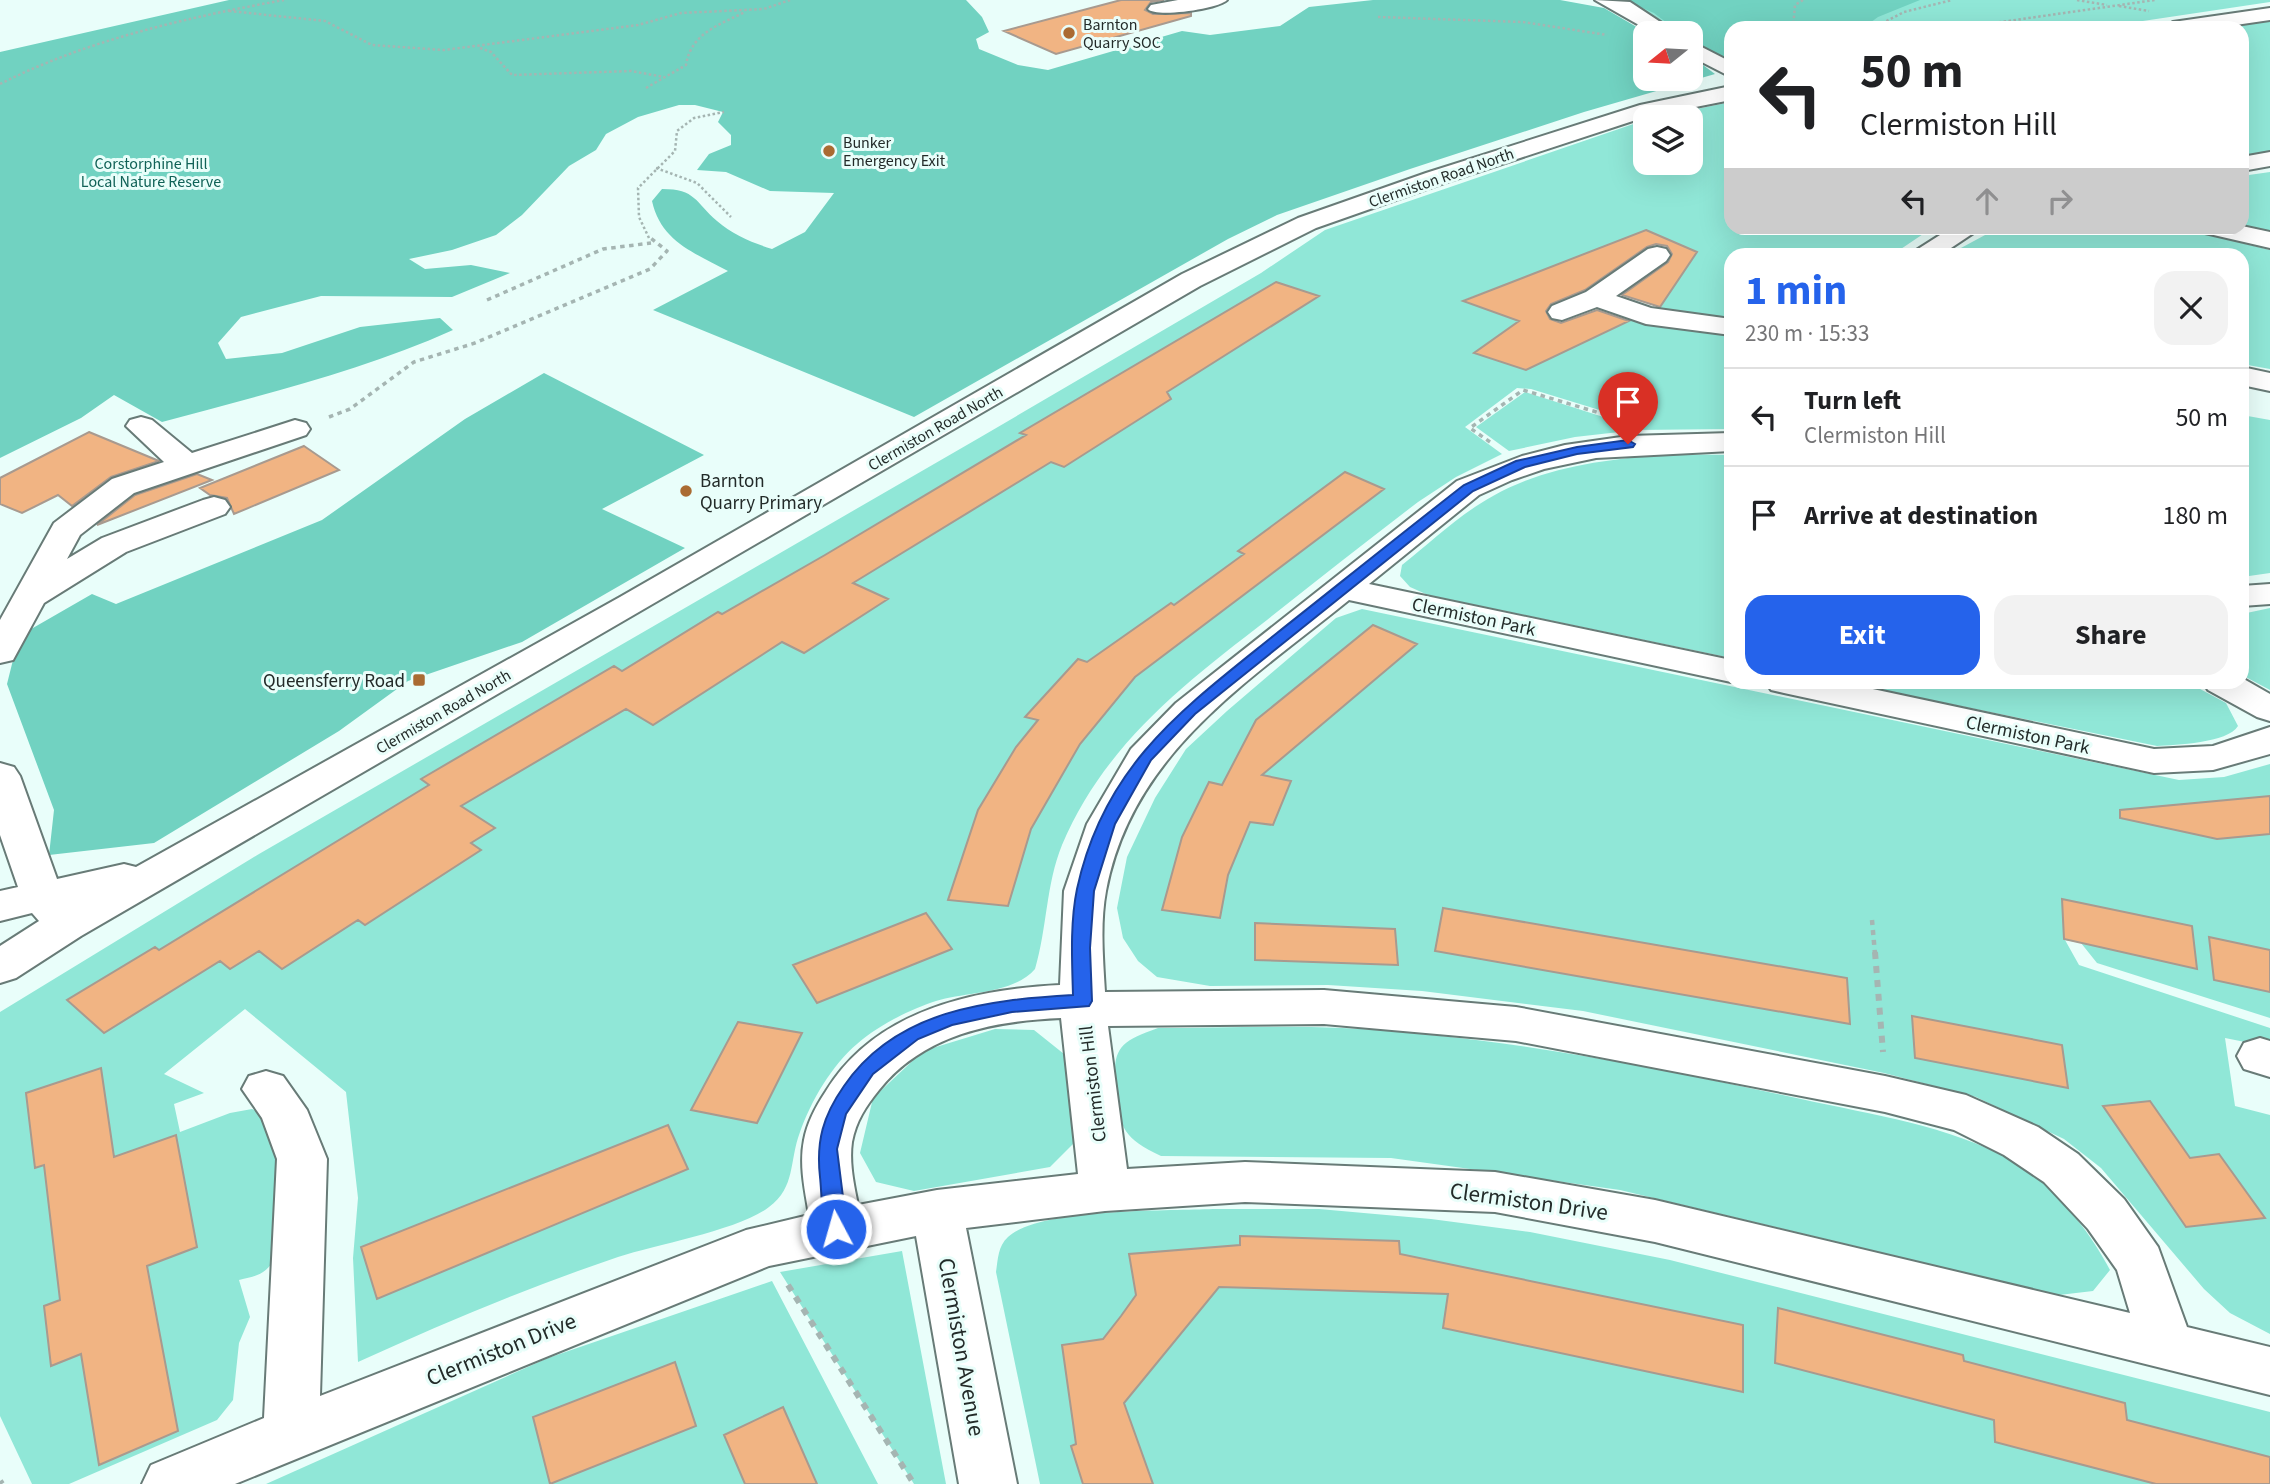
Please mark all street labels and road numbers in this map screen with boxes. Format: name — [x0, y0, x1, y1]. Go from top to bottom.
street label: Clermiston Road North — [1366, 143, 1517, 213]
street label: Clermiston Road North — [864, 381, 1007, 476]
street label: Clermiston Park — [1409, 591, 1539, 644]
street label: Clermiston Road North — [372, 664, 515, 759]
street label: Clermiston Park — [1963, 709, 2093, 762]
street label: Clermiston Hill — [1073, 1024, 1114, 1144]
street label: Clermiston Drive — [1448, 1174, 1610, 1229]
street label: Clermiston Avenue — [930, 1255, 993, 1439]
street label: Clermiston Drive — [421, 1304, 581, 1395]

